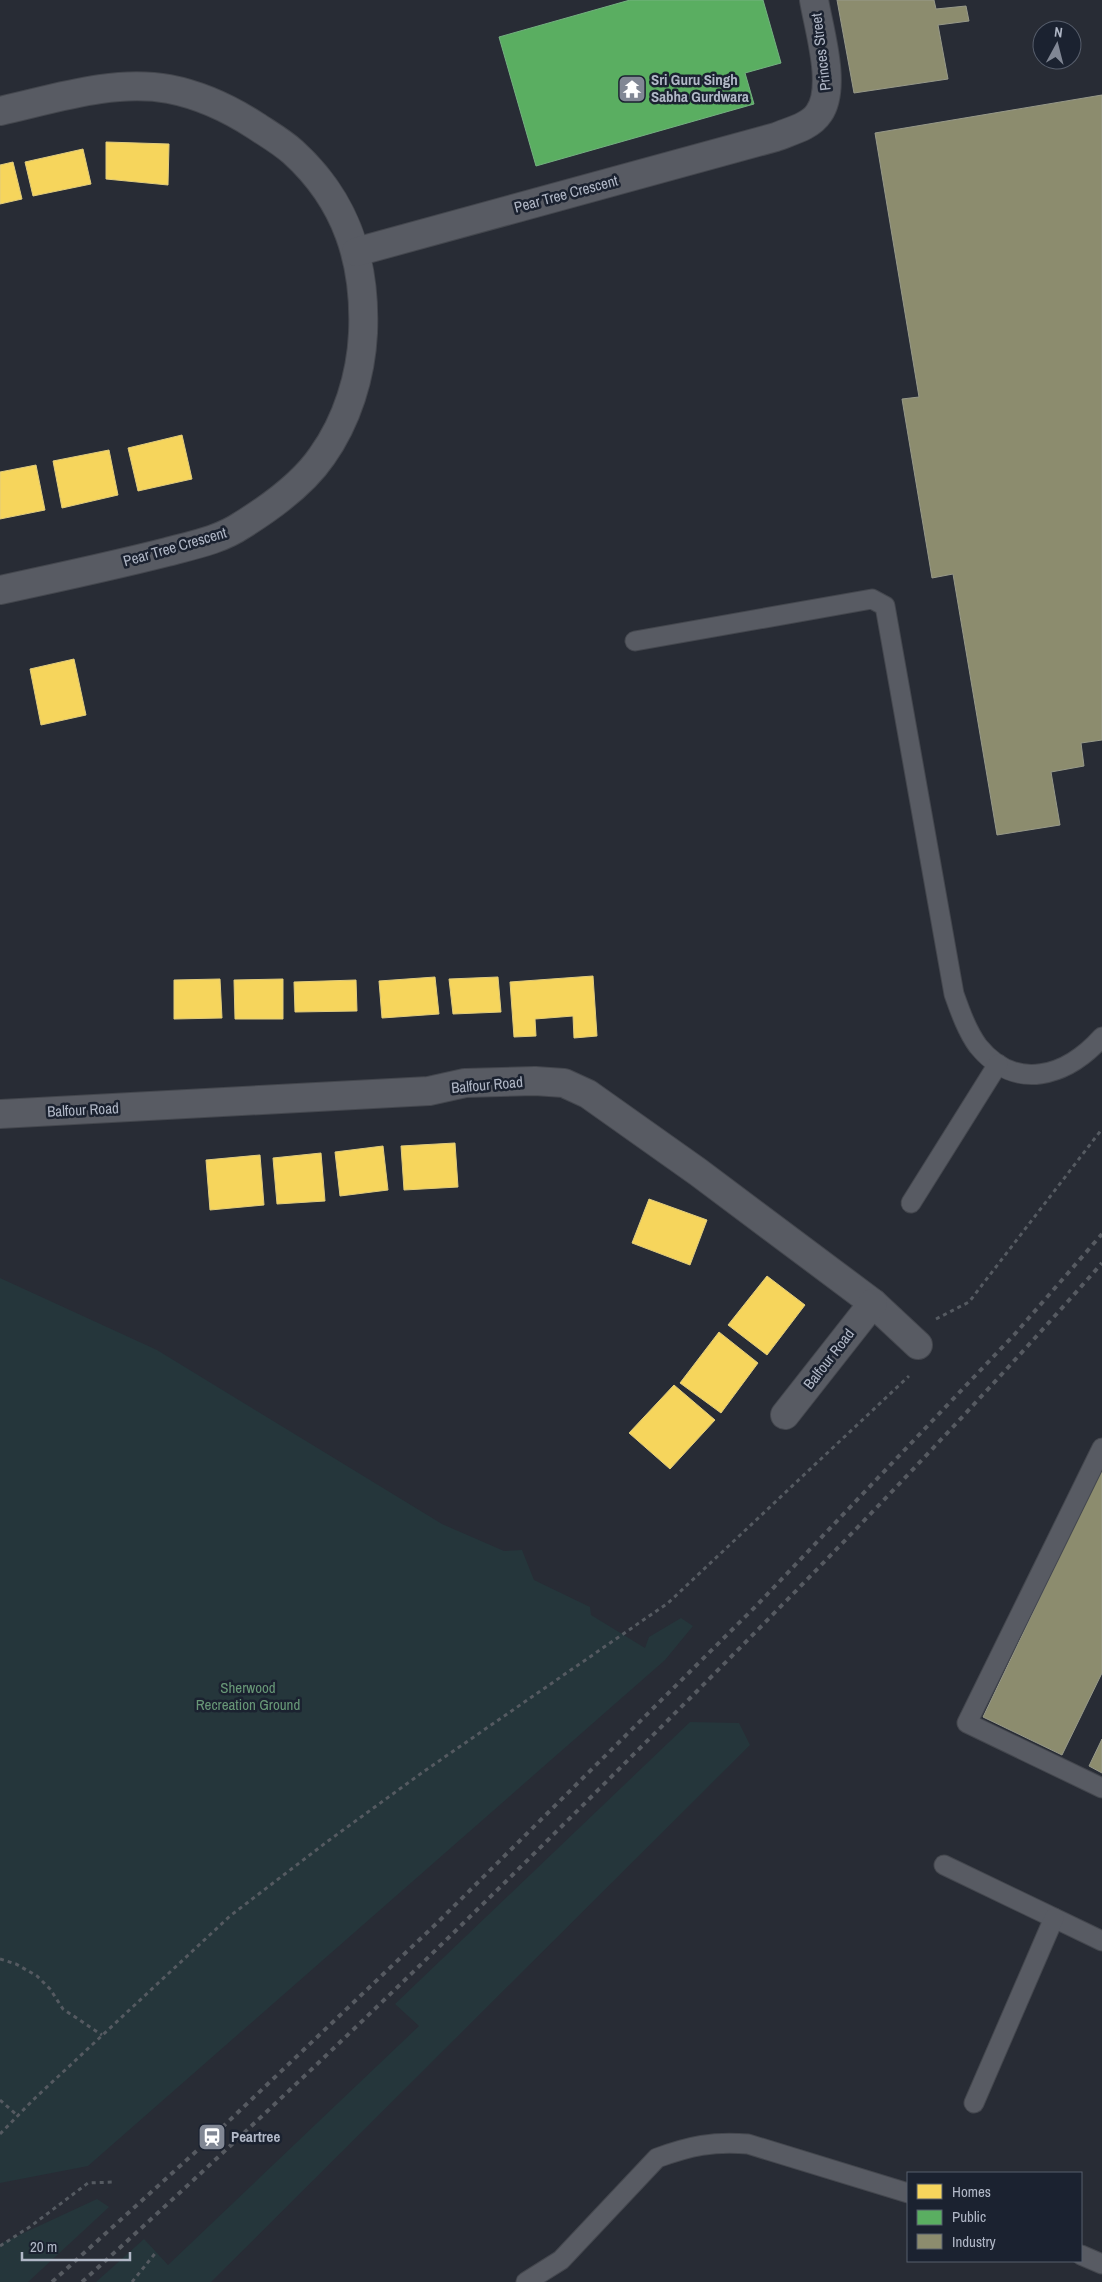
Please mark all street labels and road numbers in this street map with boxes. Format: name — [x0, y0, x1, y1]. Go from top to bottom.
street label: Princes Street — [805, 12, 836, 92]
street label: Pear Tree Crescent — [512, 169, 621, 217]
street label: Pear Tree Crescent — [121, 522, 230, 571]
street label: Balfour Road — [450, 1071, 524, 1098]
street label: Balfour Road — [47, 1097, 119, 1122]
street label: Balfour Road — [798, 1324, 859, 1393]

